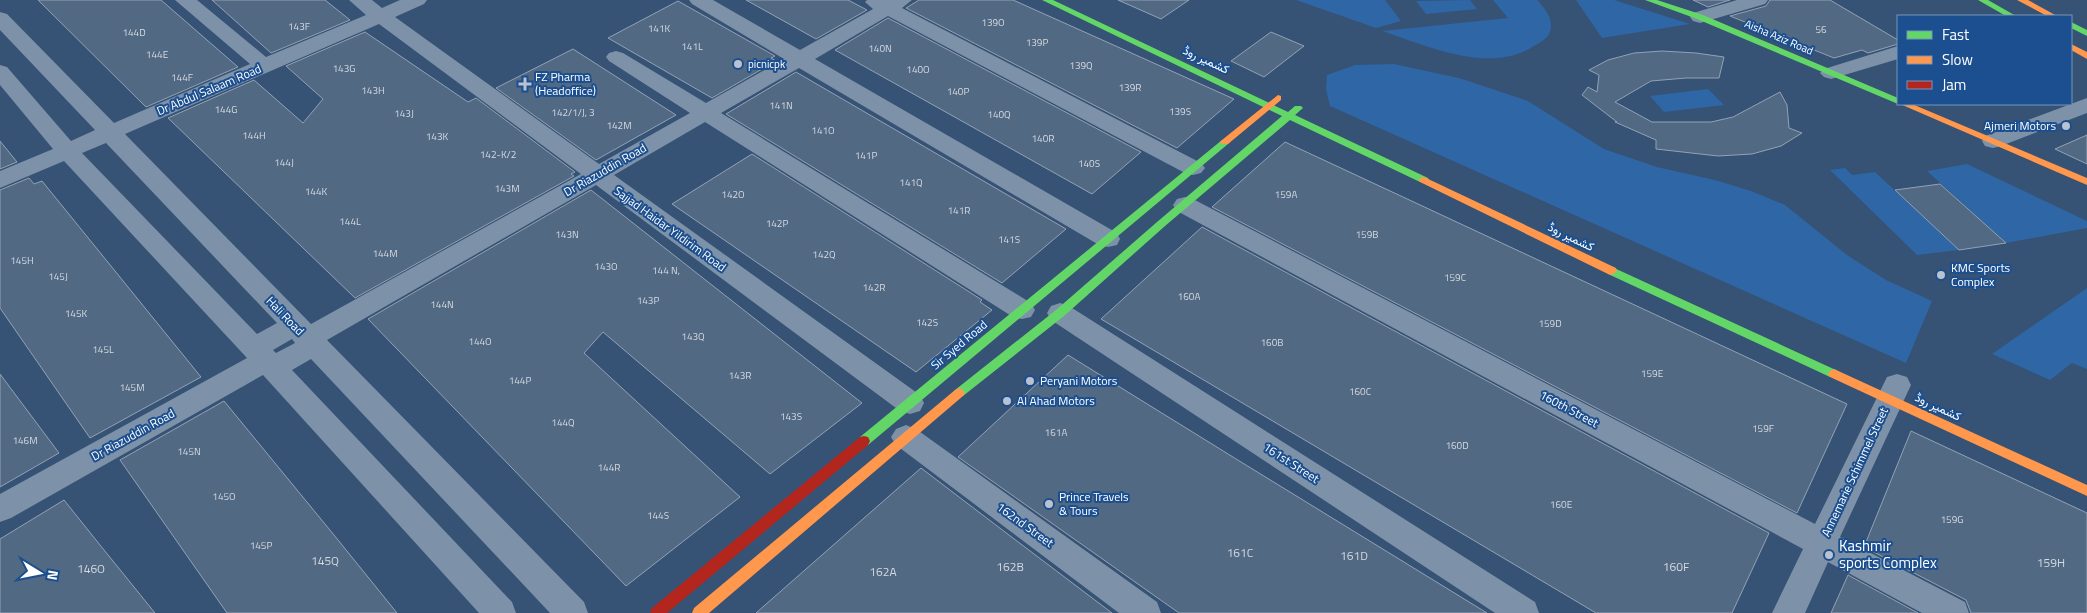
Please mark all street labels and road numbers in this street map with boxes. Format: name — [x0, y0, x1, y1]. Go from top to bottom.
street label: Aisha Aziz Road — [1742, 15, 1816, 59]
street label: کشمیر روڈ — [1180, 41, 1233, 79]
street label: Dr Abdul Salaam Road — [154, 59, 264, 120]
street label: Dr Riazuddin Road — [560, 138, 650, 201]
street label: Sajjad Haidar Yildirim Road — [610, 181, 730, 276]
street label: کشمیر روڈ — [1545, 217, 1598, 256]
street label: Hali Road — [262, 292, 309, 340]
street label: Sir Syed Road — [926, 315, 991, 374]
street label: 160th Street — [1536, 385, 1603, 432]
street label: کشمیر روڈ — [1912, 388, 1965, 426]
street label: Annemarie Schimmel Street — [1816, 403, 1893, 540]
street label: Dr Riazuddin Road — [88, 404, 178, 465]
street label: 161st Street — [1259, 437, 1324, 488]
street label: 162nd Street — [993, 497, 1058, 552]

